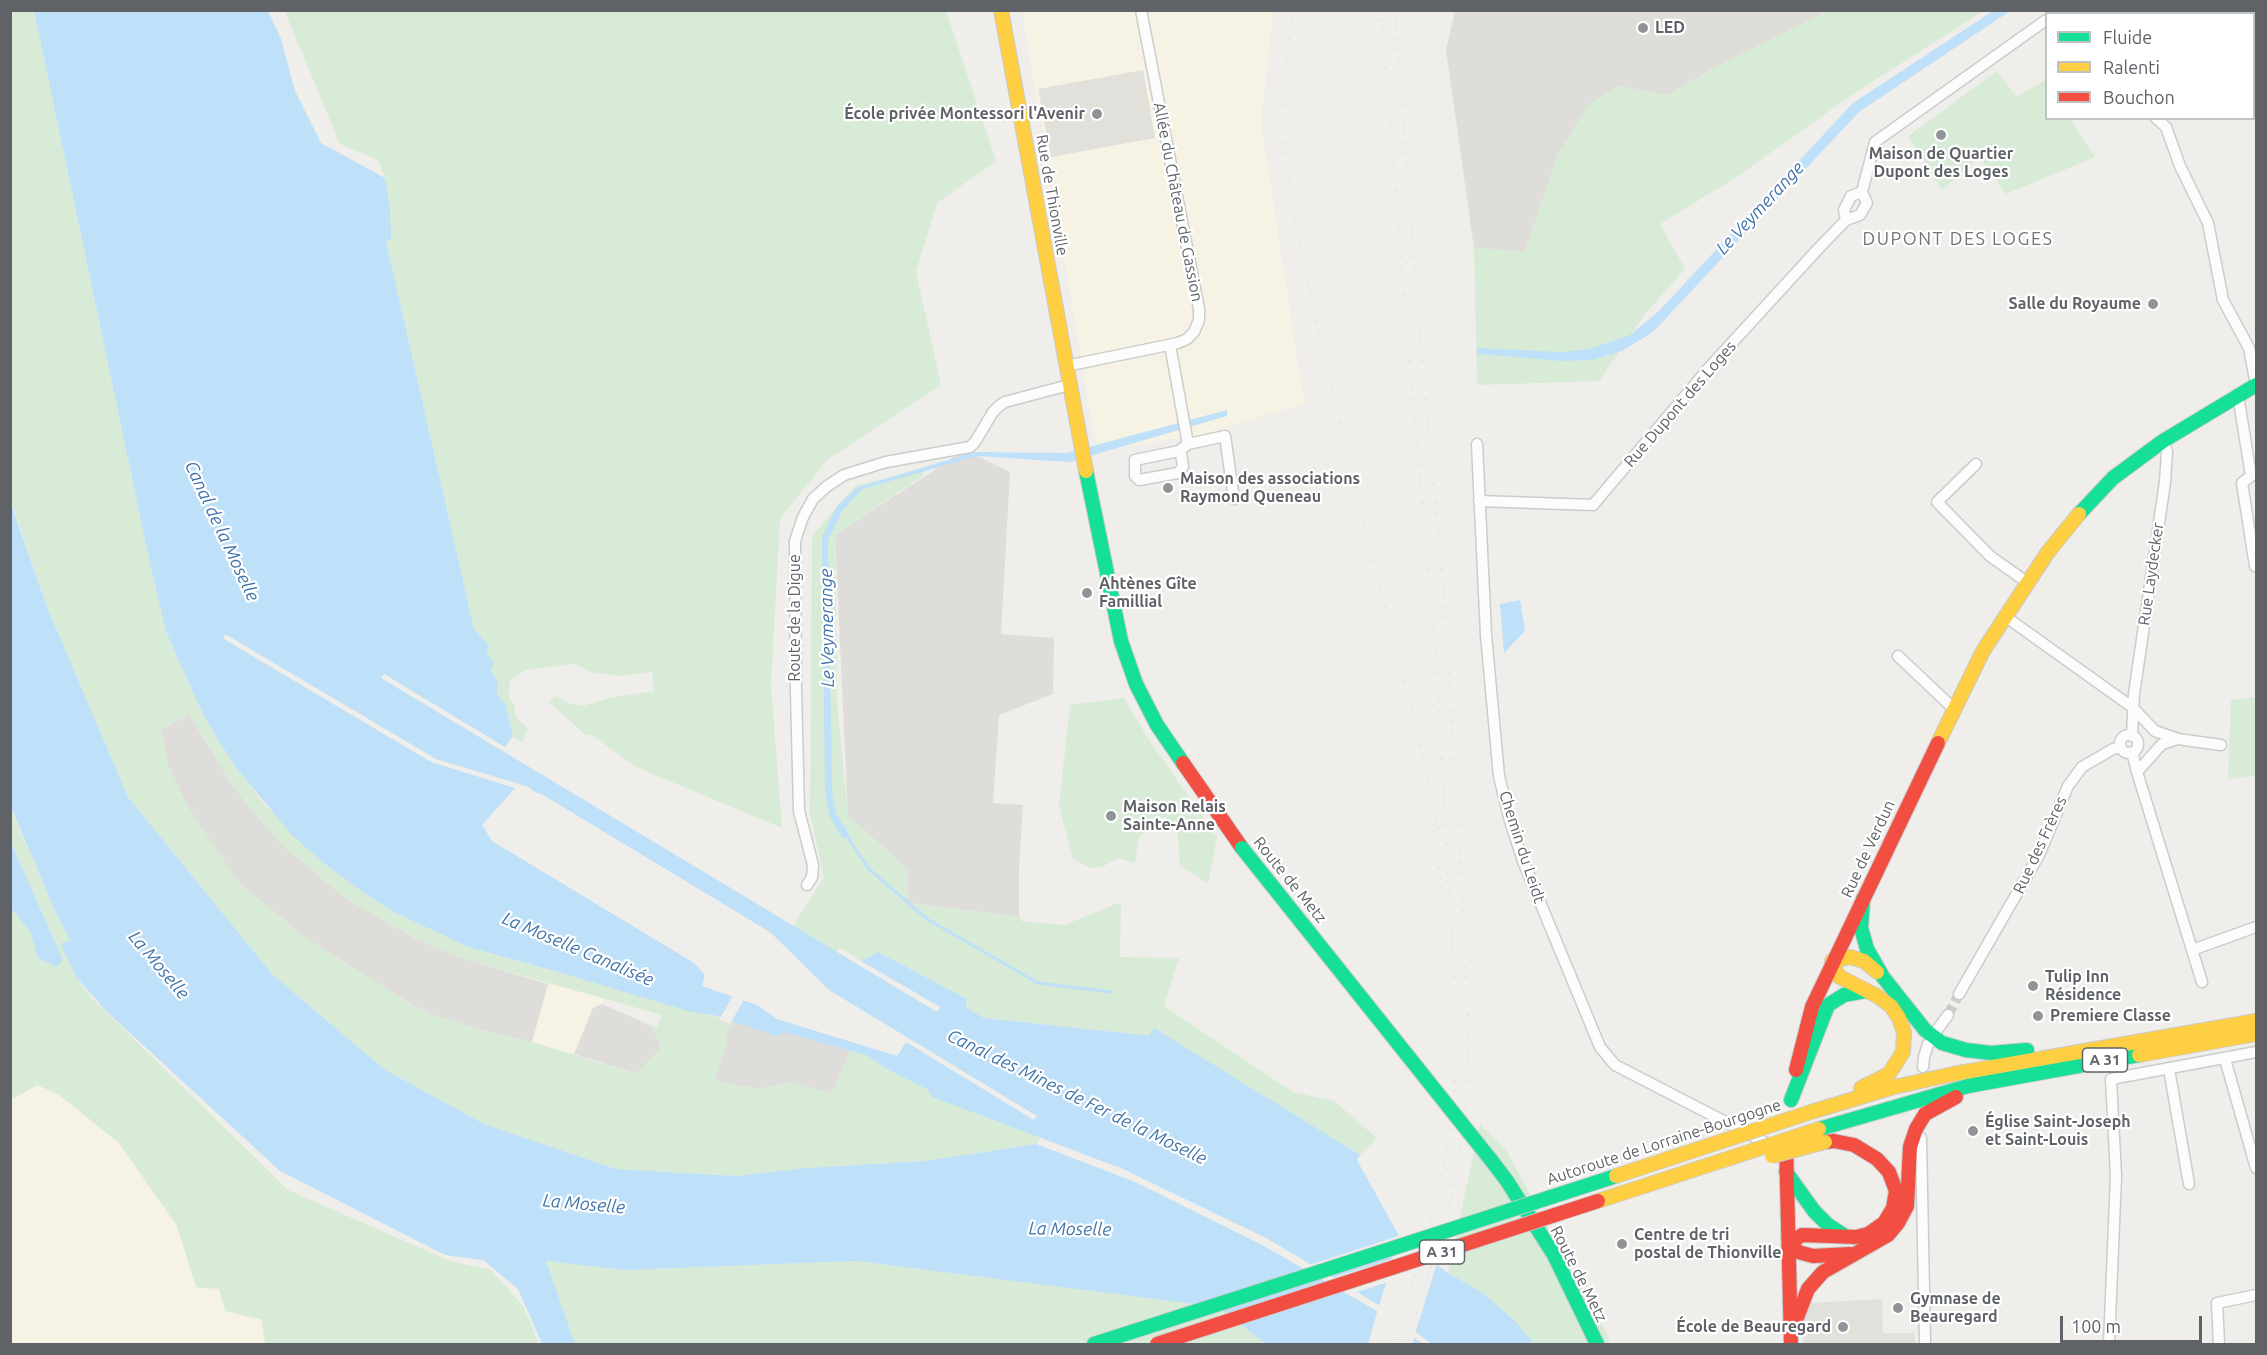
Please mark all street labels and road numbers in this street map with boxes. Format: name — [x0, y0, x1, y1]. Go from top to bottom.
street label: Allée du Château de Gassion — [1149, 101, 1207, 303]
street label: Rue de Thionville — [1032, 133, 1072, 257]
street label: Rue Dupont des Loges — [1620, 337, 1740, 471]
street label: Rue Laydecker — [2134, 521, 2168, 627]
street label: Route de la Digue — [785, 554, 805, 682]
street label: Chemin du Leidt — [1495, 788, 1549, 906]
street label: Rue des Frères — [2009, 793, 2071, 897]
street label: Rue de Verdun — [1837, 797, 1899, 901]
street label: Route de Metz — [1249, 833, 1331, 927]
road number: A 31 — [2082, 1048, 2128, 1072]
street label: Autoroute de Lorraine-Bourgogne — [1545, 1095, 1783, 1189]
street label: Route de Metz — [1547, 1223, 1611, 1325]
road number: A 31 — [1420, 1240, 1464, 1264]

